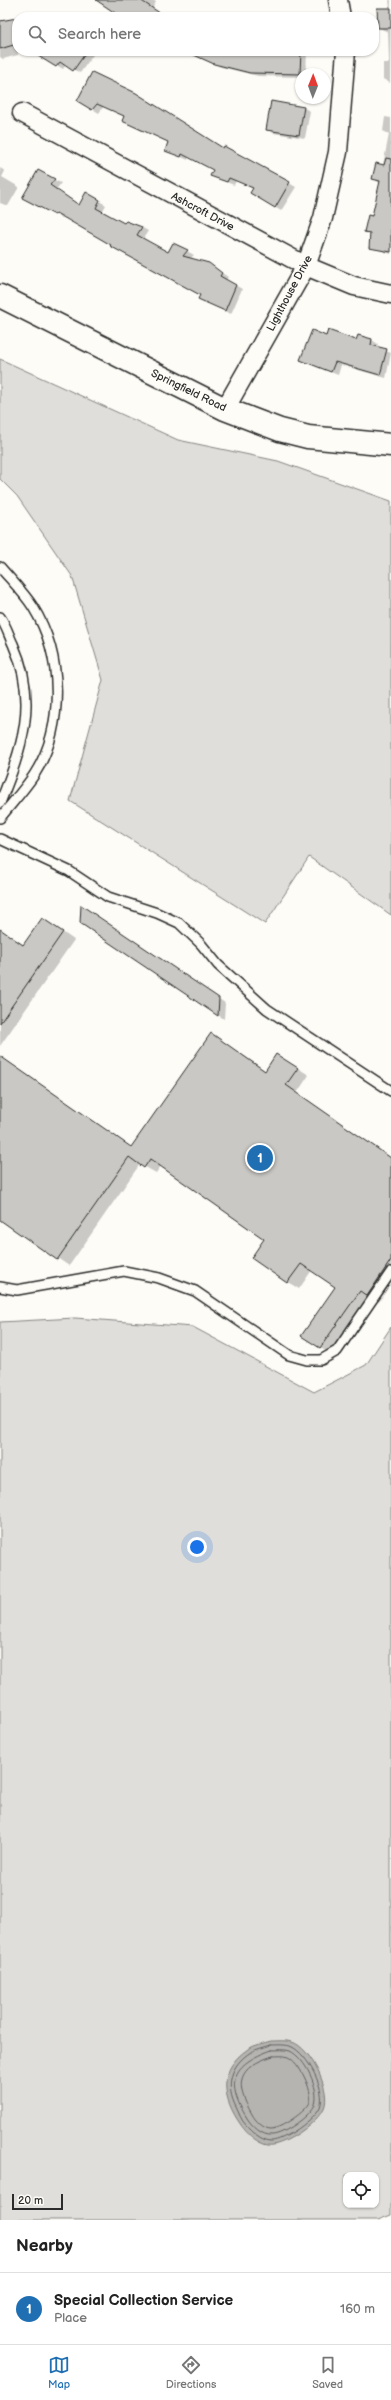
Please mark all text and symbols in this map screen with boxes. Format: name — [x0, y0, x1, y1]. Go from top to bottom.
search box — [12, 12, 379, 56]
icon: search — [26, 23, 48, 45]
text: Search here — [58, 25, 141, 44]
north arrow — [295, 68, 331, 104]
street label: Ashcroft Drive — [169, 189, 237, 234]
street label: Lighthouse Drive — [264, 253, 315, 333]
street label: Springfield Road — [149, 367, 229, 414]
pin: 1 — [247, 1143, 273, 1173]
your location — [187, 1537, 207, 1557]
map controls — [343, 2172, 379, 2208]
button: locate — [343, 2172, 379, 2208]
scale bar — [12, 2192, 63, 2211]
text: 20 m — [18, 2194, 43, 2207]
text: Nearby — [16, 2236, 73, 2256]
text: Special Collection Service — [54, 2291, 233, 2310]
text: 1 — [26, 2301, 32, 2317]
text: 160 m — [340, 2301, 375, 2317]
text: Place — [54, 2310, 87, 2326]
tab: Map — [48, 2354, 70, 2391]
tab: Directions — [166, 2354, 216, 2391]
tab: Saved — [312, 2354, 343, 2391]

